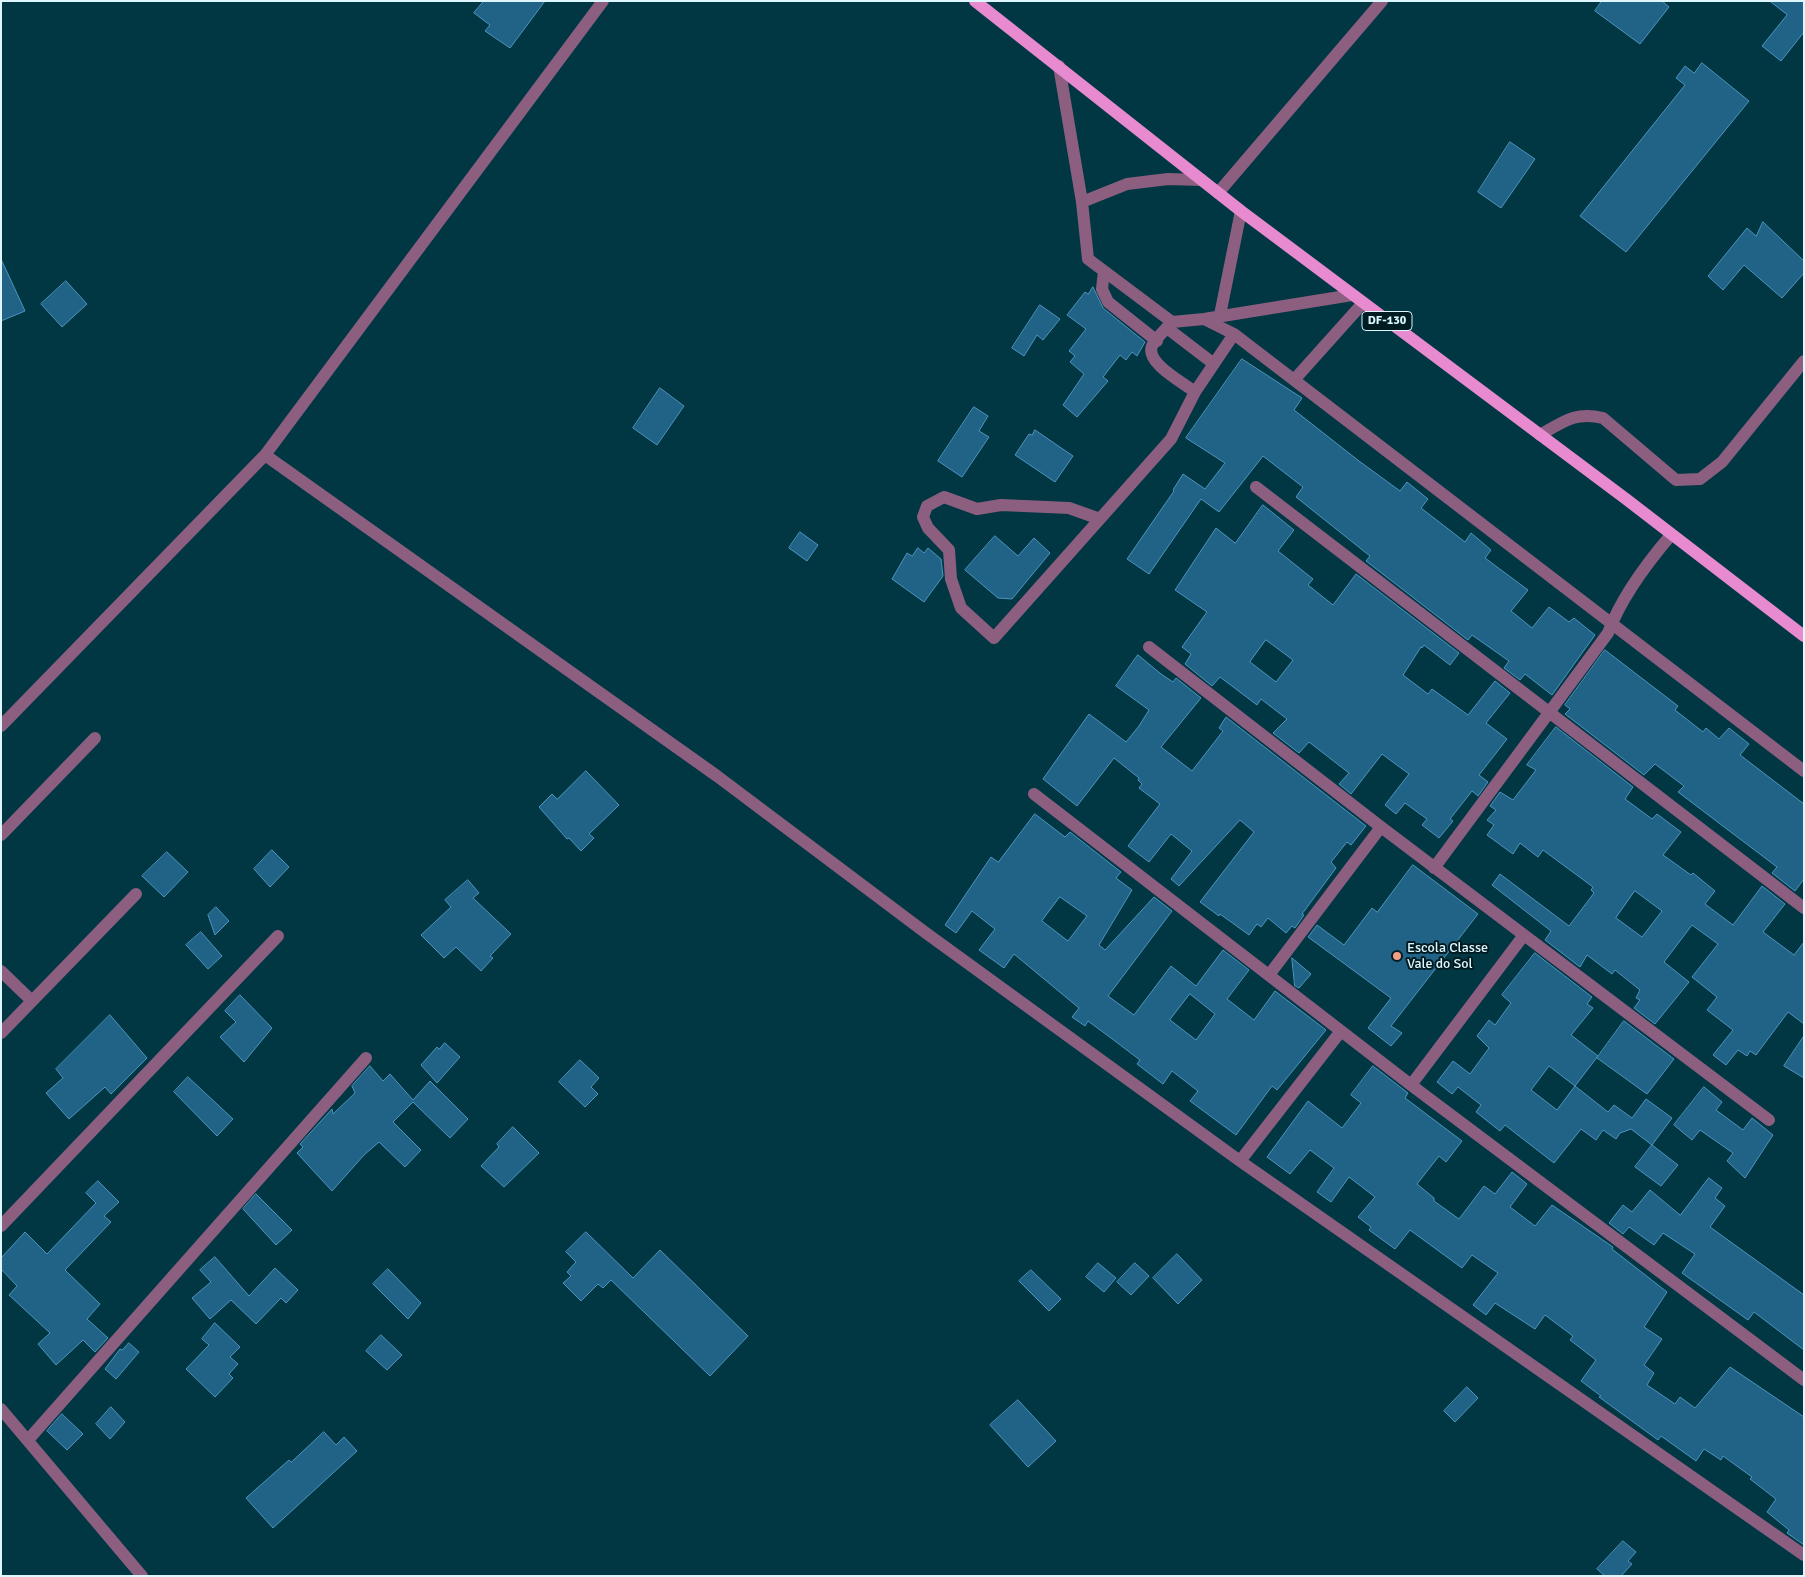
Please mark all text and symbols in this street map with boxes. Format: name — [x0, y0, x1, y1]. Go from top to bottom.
road number: DF-130 — [1362, 312, 1412, 331]
place label: Escola Classe Vale do Sol — [1407, 940, 1488, 972]
marker: Escola Classe Vale do Sol — [1391, 950, 1403, 962]

